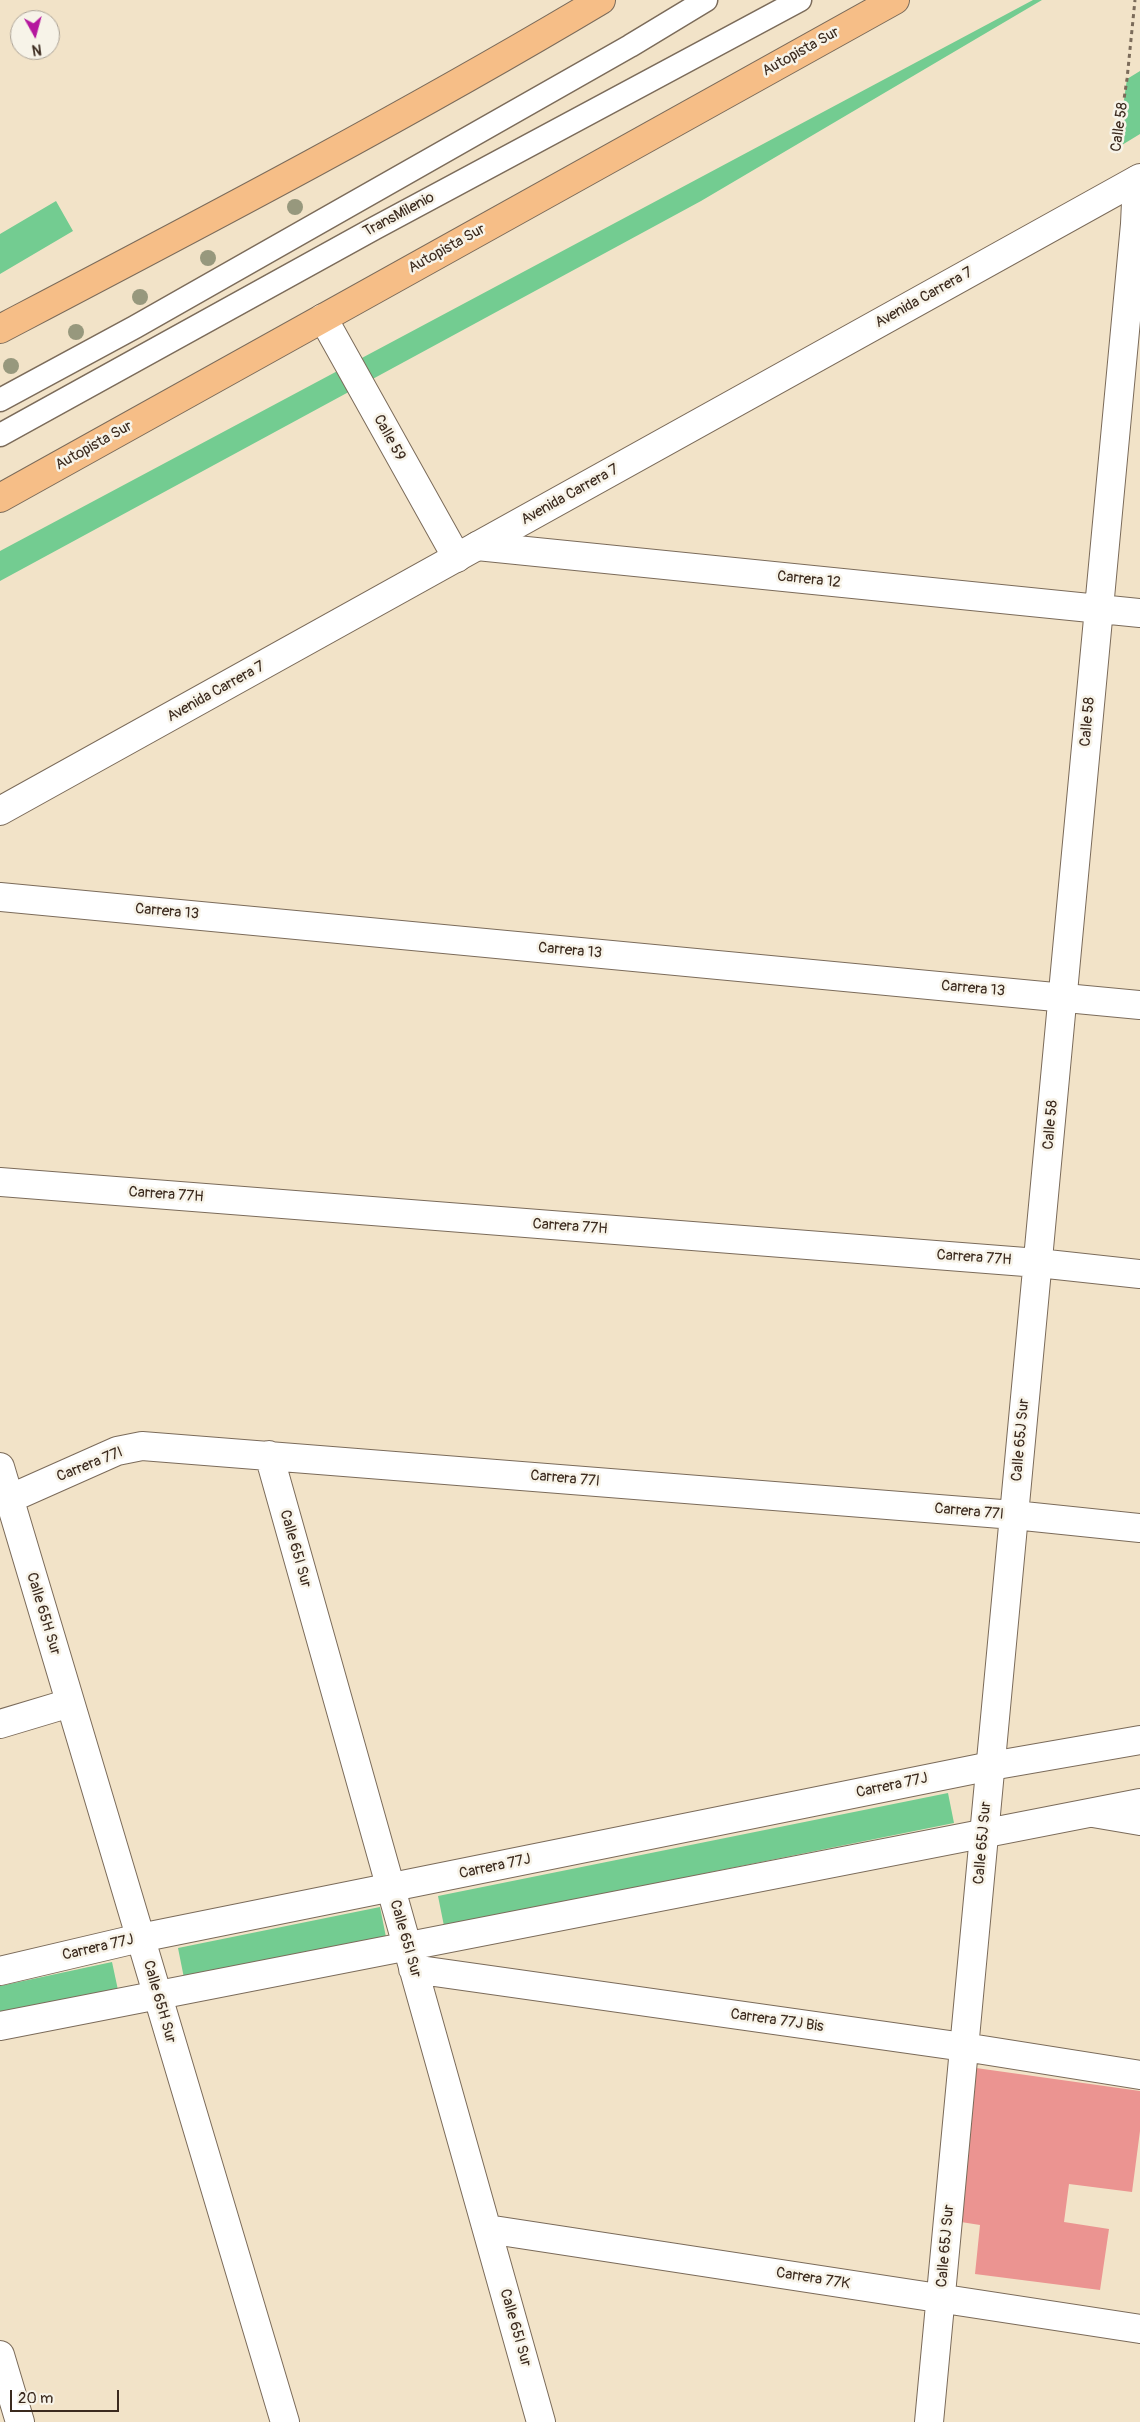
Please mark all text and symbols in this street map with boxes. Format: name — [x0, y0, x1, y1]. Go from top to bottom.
north arrow — [10, 10, 60, 60]
street label: Autopista Sur — [759, 23, 843, 81]
text: N — [31, 40, 43, 58]
street label: Calle 58 — [1108, 101, 1132, 153]
street label: TransMilenio — [360, 189, 438, 241]
street label: Autopista Sur — [405, 220, 489, 278]
street label: Avenida Carrera 7 — [872, 264, 976, 332]
street label: Calle 59 — [369, 412, 409, 464]
street label: Autopista Sur — [52, 417, 136, 475]
street label: Avenida Carrera 7 — [518, 461, 622, 529]
street label: Carrera 12 — [776, 568, 842, 592]
street label: Avenida Carrera 7 — [164, 658, 268, 726]
street label: Calle 58 — [1077, 696, 1099, 748]
street label: Carrera 13 — [134, 900, 200, 924]
street label: Carrera 13 — [537, 939, 603, 963]
street label: Carrera 13 — [940, 977, 1006, 1001]
street label: Calle 58 — [1040, 1099, 1062, 1151]
street label: Carrera 77H — [128, 1183, 204, 1207]
street label: Carrera 77H — [532, 1215, 608, 1239]
street label: Carrera 77H — [936, 1246, 1012, 1270]
street label: Calle 65J Sur — [1008, 1398, 1034, 1482]
street label: Carrera 77I — [54, 1444, 126, 1486]
street label: Carrera 77I — [529, 1467, 601, 1491]
street label: Carrera 77I — [933, 1500, 1005, 1524]
street label: Calle 65I Sur — [275, 1508, 315, 1590]
street label: Calle 65H Sur — [22, 1571, 64, 1657]
street label: Carrera 77J — [855, 1770, 929, 1802]
street label: Calle 65J Sur — [970, 1801, 996, 1885]
street label: Carrera 77J — [458, 1851, 532, 1883]
street label: Calle 65I Sur — [385, 1898, 425, 1980]
street label: Carrera 77J — [61, 1931, 135, 1965]
street label: Calle 65H Sur — [139, 1959, 179, 2045]
street label: Carrera 77J Bis — [729, 2006, 825, 2036]
street label: Calle 65J Sur — [933, 2204, 959, 2288]
street label: Carrera 77K — [775, 2264, 851, 2294]
street label: Calle 65I Sur — [495, 2287, 535, 2369]
scale bar — [12, 2380, 121, 2412]
text: 20 m — [18, 2389, 53, 2408]

